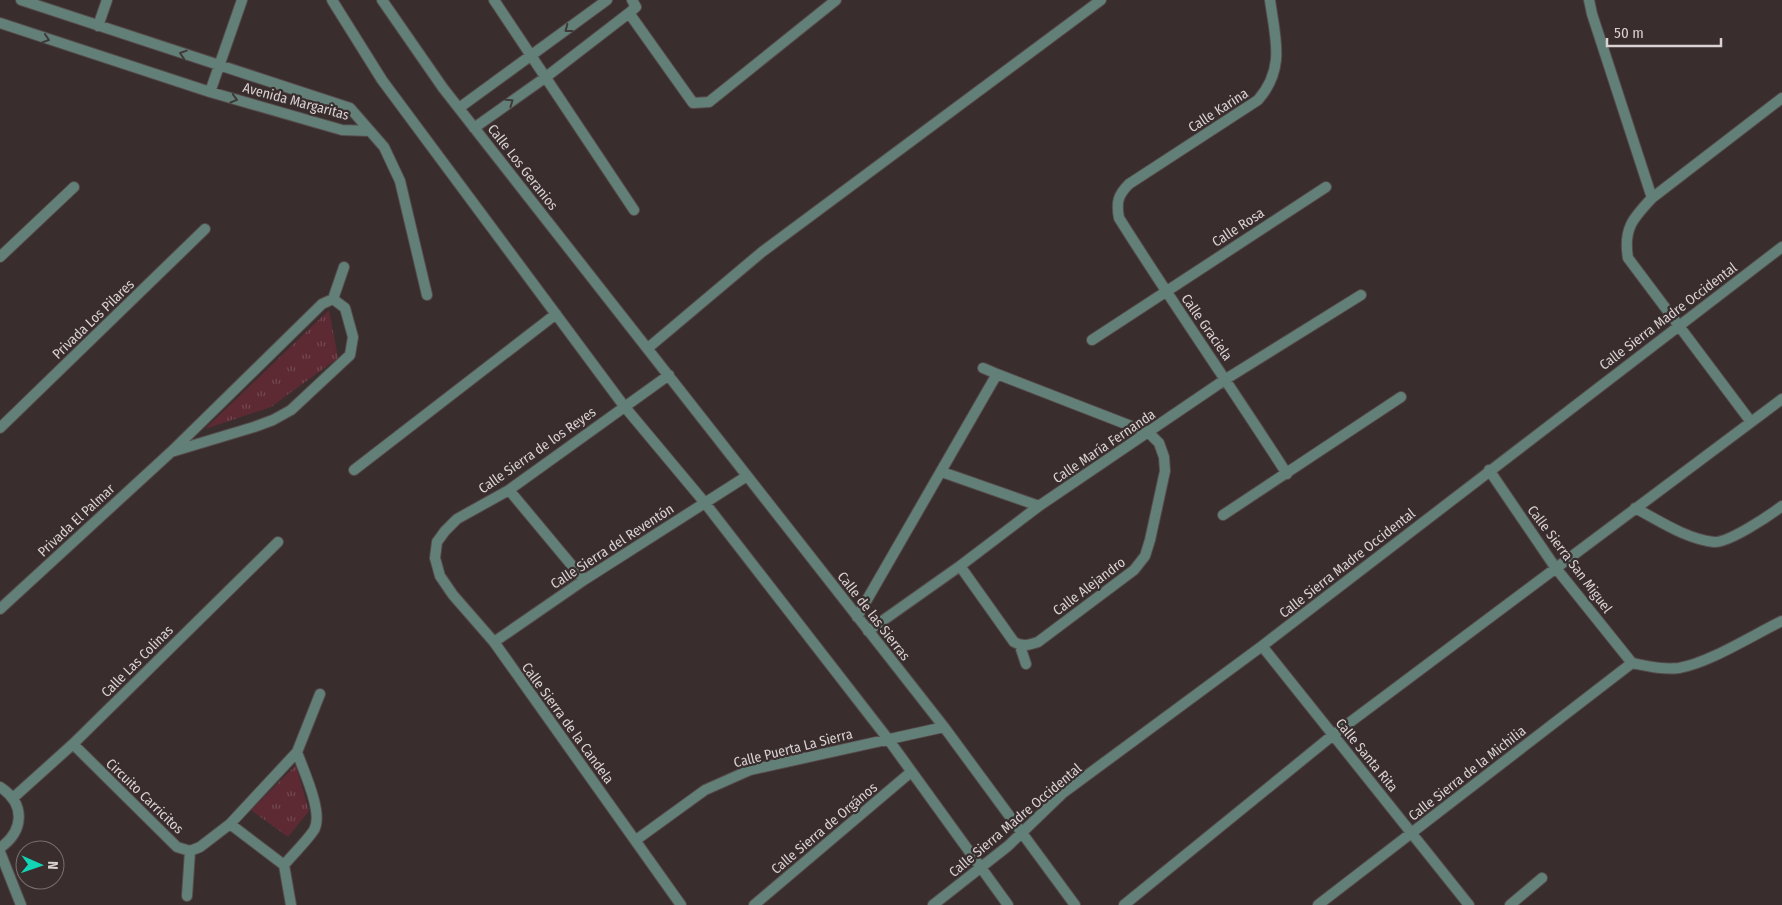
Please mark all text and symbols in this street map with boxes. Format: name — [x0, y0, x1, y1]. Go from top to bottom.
scale bar — [1607, 15, 1721, 47]
one-way arrow — [564, 23, 574, 32]
text: 50 m — [1614, 24, 1644, 42]
one-way arrow — [42, 33, 50, 43]
one-way arrow — [179, 49, 187, 59]
street label: Avenida Margaritas — [241, 79, 351, 124]
street label: Calle Karina — [1185, 85, 1252, 136]
one-way arrow — [230, 94, 238, 104]
one-way arrow — [504, 99, 514, 108]
street label: Calle Los Geranios — [484, 121, 561, 214]
street label: Calle Rosa — [1209, 204, 1268, 251]
street label: Calle Sierra Madre Occidental — [1596, 259, 1741, 374]
street label: Privada Los Pilares — [49, 276, 138, 363]
street label: Calle Graciela — [1177, 291, 1236, 364]
street label: Calle Sierra de los Reyes — [475, 403, 599, 497]
street label: Calle María Fernanda — [1050, 406, 1159, 487]
street label: Privada El Palmar — [34, 480, 118, 560]
street label: Calle Sierra del Reventón — [548, 500, 677, 593]
street label: Calle Sierra San Miguel — [1524, 502, 1616, 617]
street label: Calle Sierra Madre Occidental — [1276, 505, 1419, 622]
street label: Calle Alejandro — [1050, 554, 1129, 619]
street label: Calle de las Sierras — [834, 568, 914, 664]
street label: Calle Las Colinas — [98, 622, 177, 701]
street label: Calle Sierra de la Candela — [518, 659, 617, 787]
street label: Calle Santa Rita — [1332, 715, 1401, 796]
street label: Calle Sierra de la Michilia — [1405, 722, 1529, 824]
street label: Calle Puerta La Sierra — [732, 725, 854, 771]
street label: Circuito Carricitos — [102, 755, 187, 838]
street label: Calle Sierra Madre Occidental — [946, 760, 1085, 881]
street label: Calle Sierra de Orgános — [768, 779, 881, 878]
north arrow — [15, 840, 65, 890]
text: N — [44, 861, 61, 870]

